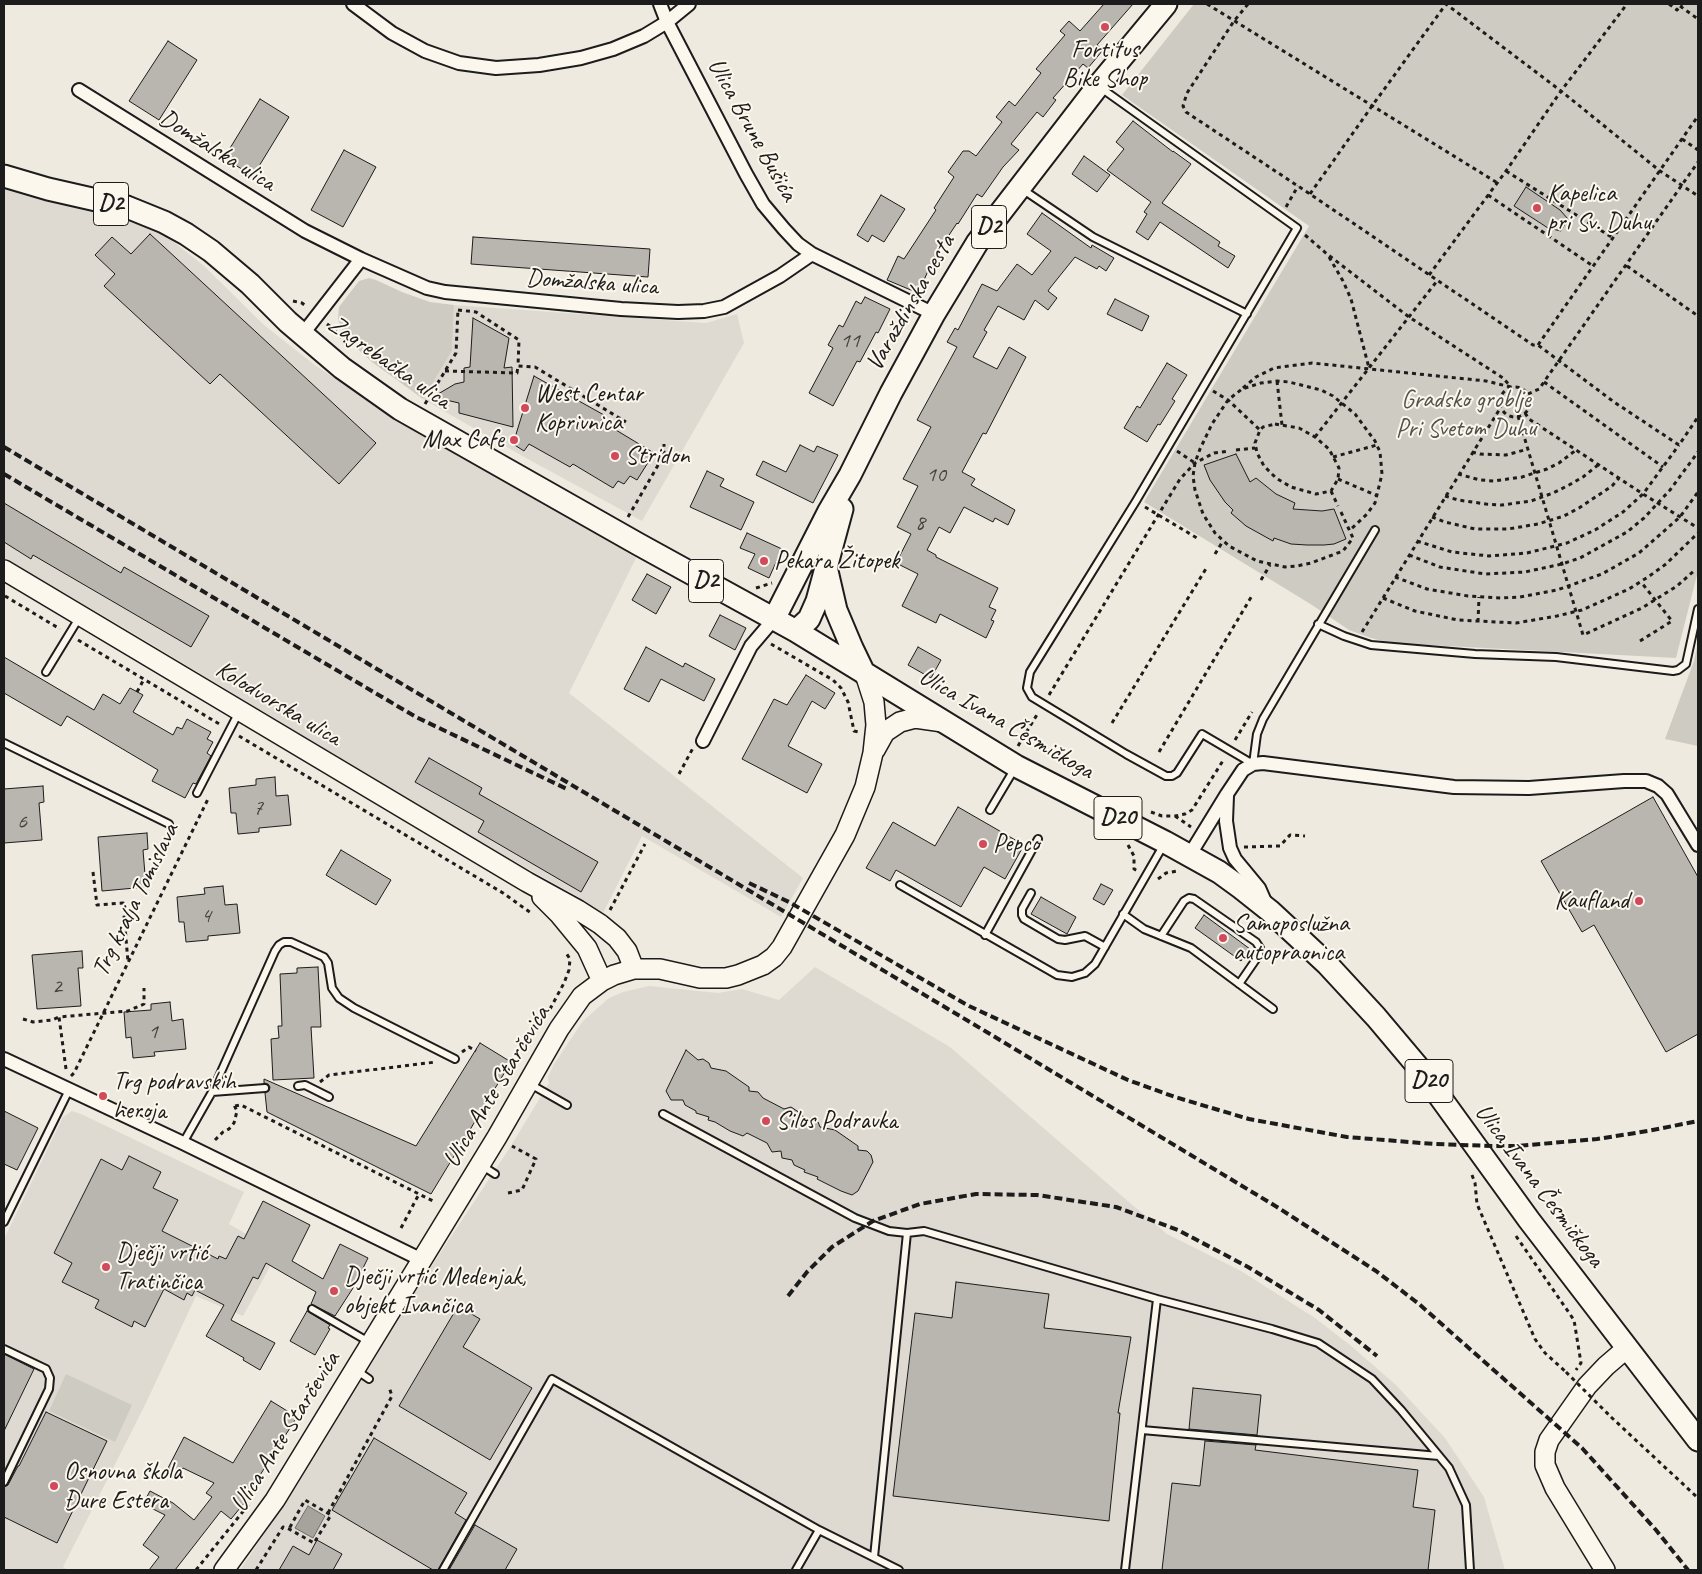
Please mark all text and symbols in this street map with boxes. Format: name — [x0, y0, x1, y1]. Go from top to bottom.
marker: Fortitus Bike Shop — [1099, 21, 1111, 33]
place label: Fortitus Bike Shop — [1063, 35, 1147, 94]
street label: Ulica Brune Bušića — [700, 53, 804, 207]
street label: Domžalska ulica — [153, 103, 281, 199]
place label: Kapelica pri Sv. Duhu — [1547, 179, 1651, 238]
road number: D2 — [94, 182, 128, 225]
marker: Kapelica pri Sv. Duhu — [1531, 202, 1543, 214]
road number: D2 — [972, 206, 1006, 248]
street label: Varaždinska cesta — [860, 230, 962, 376]
street label: Domžalska ulica — [525, 263, 659, 303]
street label: Zagrebačka ulica — [322, 310, 456, 416]
house number: 11 — [840, 328, 860, 354]
place label: West Centar Koprivnica — [535, 379, 643, 438]
park label: Gradsko groblje Pri Svetom Duhu — [1396, 385, 1536, 444]
marker: West Centar Koprivnica — [519, 402, 531, 414]
place label: Max Cafe — [422, 425, 504, 455]
marker: Max Cafe — [508, 434, 520, 446]
place label: Stridon — [625, 441, 689, 471]
marker: Stridon — [609, 450, 621, 462]
house number: 10 — [926, 462, 946, 488]
house number: 8 — [915, 510, 925, 536]
place label: Pekara Žitopek — [774, 546, 899, 576]
marker: Pekara Žitopek — [758, 555, 770, 567]
road number: D2 — [688, 560, 724, 602]
street label: Kolodvorska ulica — [210, 655, 346, 753]
street label: Ulica Ivana Česmičkoga — [913, 662, 1099, 786]
house number: 7 — [253, 795, 263, 821]
road number: D20 — [1094, 796, 1142, 840]
house number: 6 — [17, 809, 27, 835]
street label: Trg kralja Tomislava — [86, 819, 186, 981]
place label: Pepco — [993, 829, 1039, 859]
marker: Pepco — [977, 838, 989, 850]
place label: Kaufland — [1555, 886, 1629, 916]
marker: Kaufland — [1633, 895, 1645, 907]
house number: 4 — [201, 903, 211, 929]
place label: Samoposlužna autopraonica — [1233, 909, 1349, 968]
marker: Samoposlužna autopraonica — [1217, 932, 1229, 944]
house number: 2 — [52, 974, 62, 1000]
street label: Ulica Ante Starčevića — [437, 1001, 557, 1173]
house number: 1 — [148, 1019, 158, 1045]
road number: D20 — [1405, 1060, 1453, 1102]
place label: Trg podravskih heroja — [113, 1067, 236, 1126]
marker: Trg podravskih heroja — [97, 1090, 109, 1102]
street label: Ulica Ivana Česmičkoga — [1468, 1098, 1610, 1274]
place label: Silos Podravka — [776, 1106, 897, 1136]
marker: Silos Podravka — [760, 1115, 772, 1127]
place label: Dječji vrtić Tratinčica — [116, 1238, 208, 1297]
marker: Dječji vrtić Tratinčica — [100, 1261, 112, 1273]
place label: Dječji vrtić Medenjak, objekt Ivančica — [344, 1262, 526, 1321]
marker: Dječji vrtić Medenjak, objekt Ivančica — [328, 1285, 340, 1297]
street label: Ulica Ante Starčevića — [225, 1346, 347, 1518]
place label: Osnovna škola Đure Estera — [64, 1457, 182, 1516]
marker: Osnovna škola Đure Estera — [48, 1480, 60, 1492]

